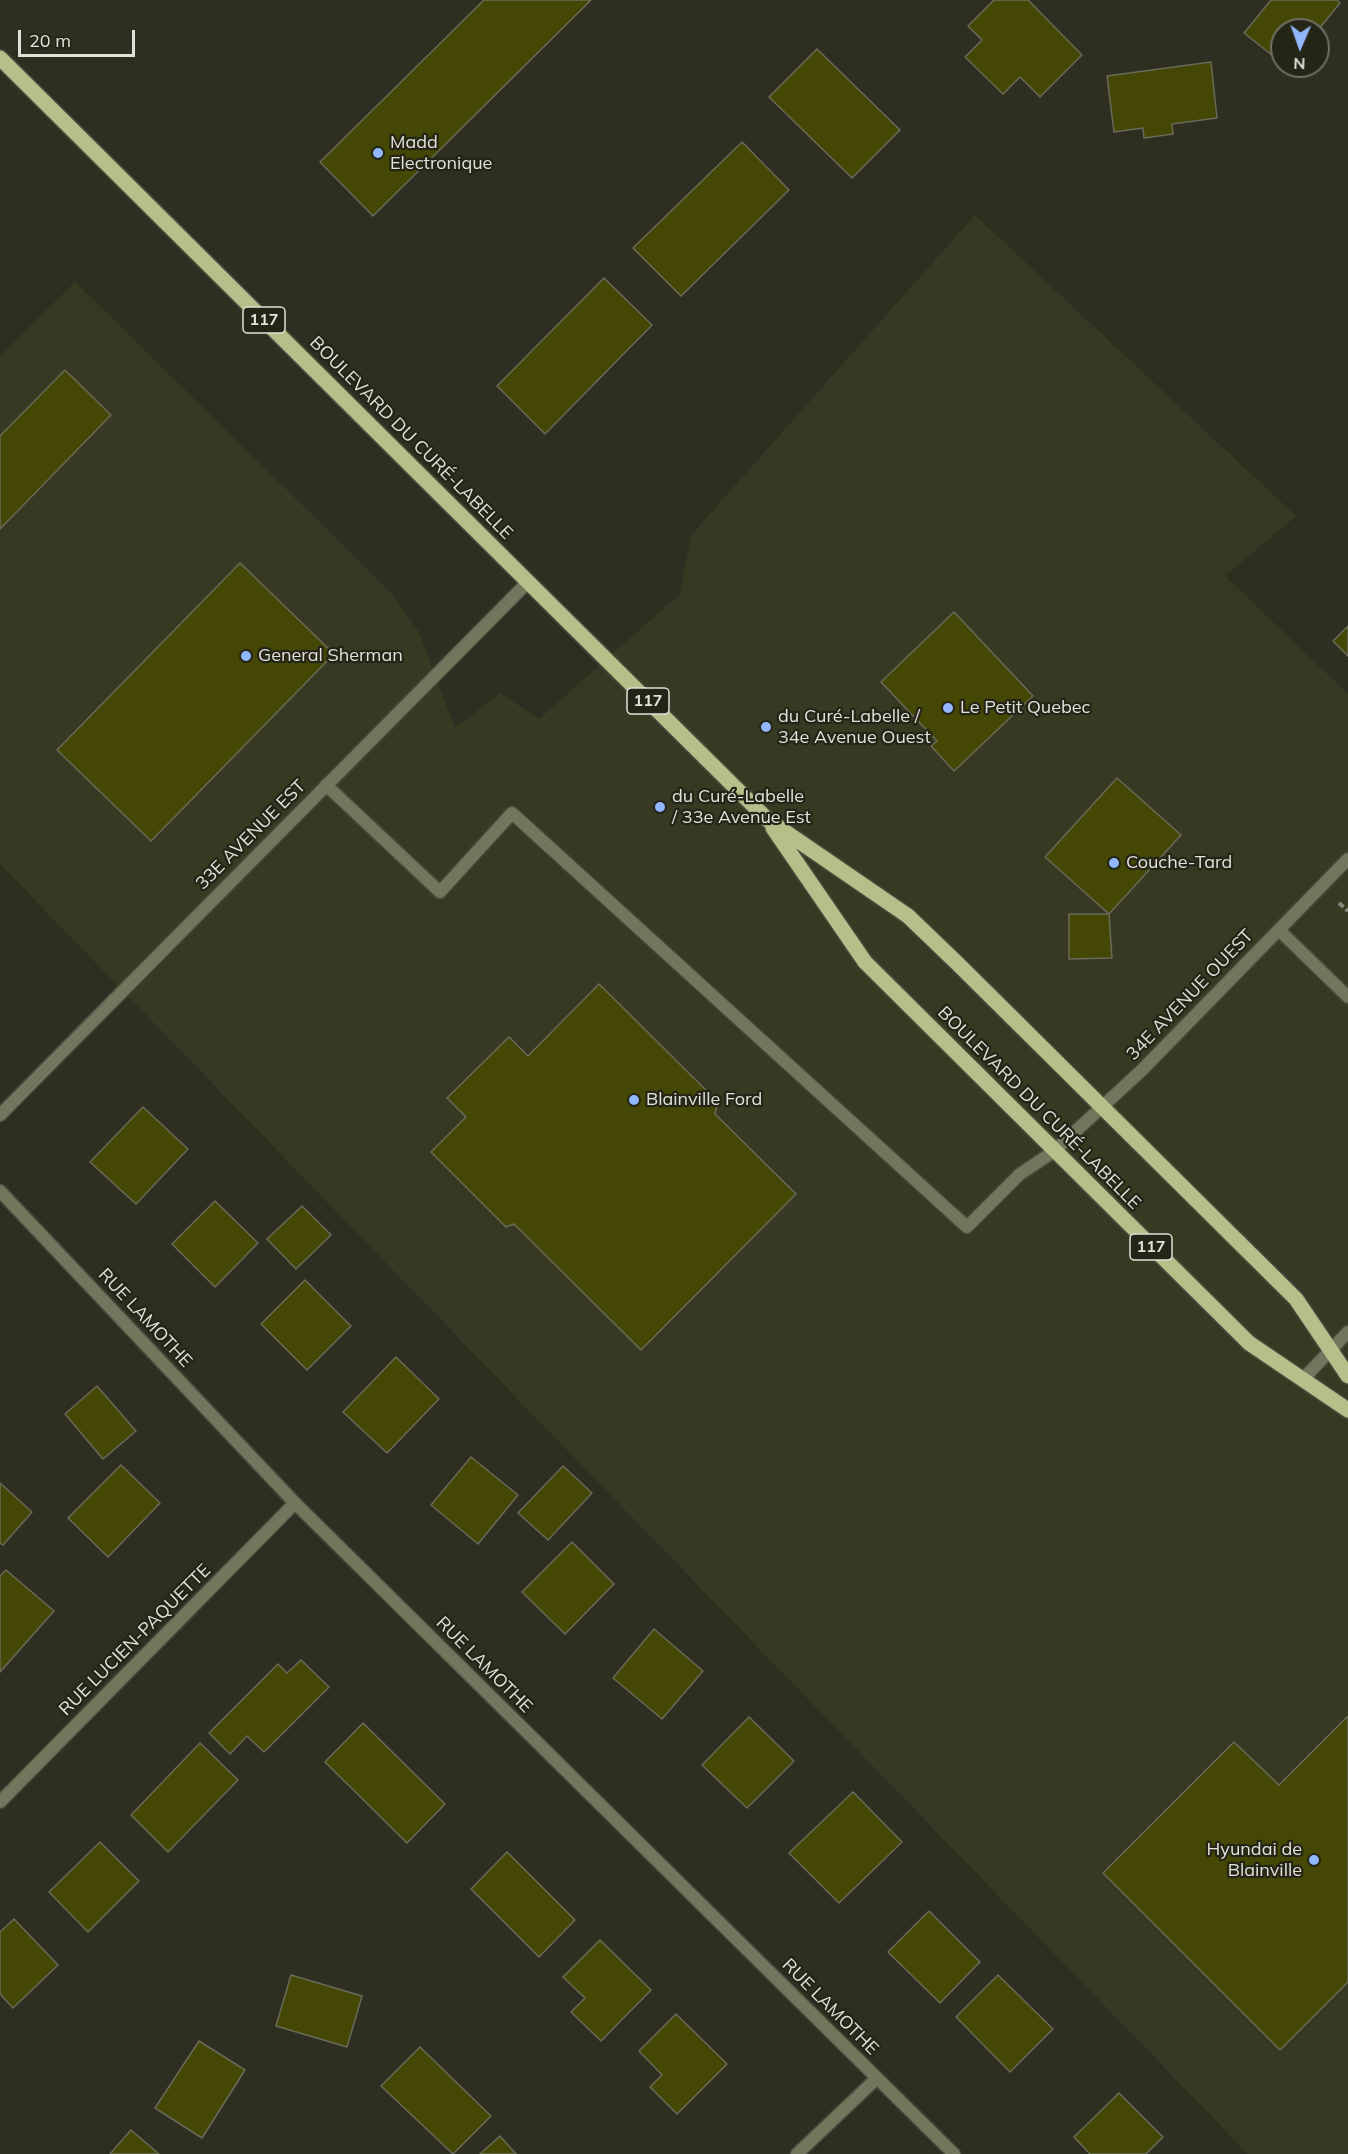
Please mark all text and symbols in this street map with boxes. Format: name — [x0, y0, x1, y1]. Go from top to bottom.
scale bar — [21, 18, 138, 56]
north arrow — [1270, 18, 1330, 78]
text: 20 m — [29, 29, 71, 52]
text: N — [1293, 54, 1306, 74]
place label: Madd Electronique — [390, 132, 492, 174]
marker: Madd Electronique — [371, 146, 385, 160]
road number: 117 — [243, 307, 285, 333]
street label: BOULEVARD DU CURÉ-LABELLE — [305, 332, 517, 544]
place label: General Sherman — [258, 645, 403, 667]
marker: General Sherman — [239, 649, 253, 663]
road number: 117 — [627, 688, 669, 714]
place label: Le Petit Quebec — [960, 697, 1090, 719]
marker: Le Petit Quebec — [941, 701, 955, 715]
place label: du Curé-Labelle / 34e Avenue Ouest — [778, 706, 931, 748]
marker: du Curé-Labelle / 34e Avenue Ouest — [759, 720, 773, 734]
street label: 33E AVENUE EST — [192, 776, 310, 894]
place label: du Curé-Labelle / 33e Avenue Est — [672, 786, 811, 828]
marker: du Curé-Labelle / 33e Avenue Est — [653, 800, 667, 814]
place label: Couche-Tard — [1126, 852, 1232, 874]
marker: Couche-Tard — [1107, 856, 1121, 870]
street label: 34E AVENUE OUEST — [1122, 925, 1258, 1065]
street label: BOULEVARD DU CURÉ-LABELLE — [933, 1002, 1145, 1214]
place label: Blainville Ford — [646, 1089, 762, 1111]
marker: Blainville Ford — [627, 1093, 641, 1107]
road number: 117 — [1130, 1234, 1172, 1260]
street label: RUE LAMOTHE — [94, 1264, 196, 1372]
street label: RUE LUCIEN-PAQUETTE — [55, 1560, 215, 1720]
street label: RUE LAMOTHE — [431, 1612, 537, 1718]
place label: Hyundai de Blainville — [1207, 1839, 1302, 1882]
marker: Hyundai de Blainville — [1307, 1853, 1321, 1867]
street label: RUE LAMOTHE — [777, 1954, 883, 2060]

